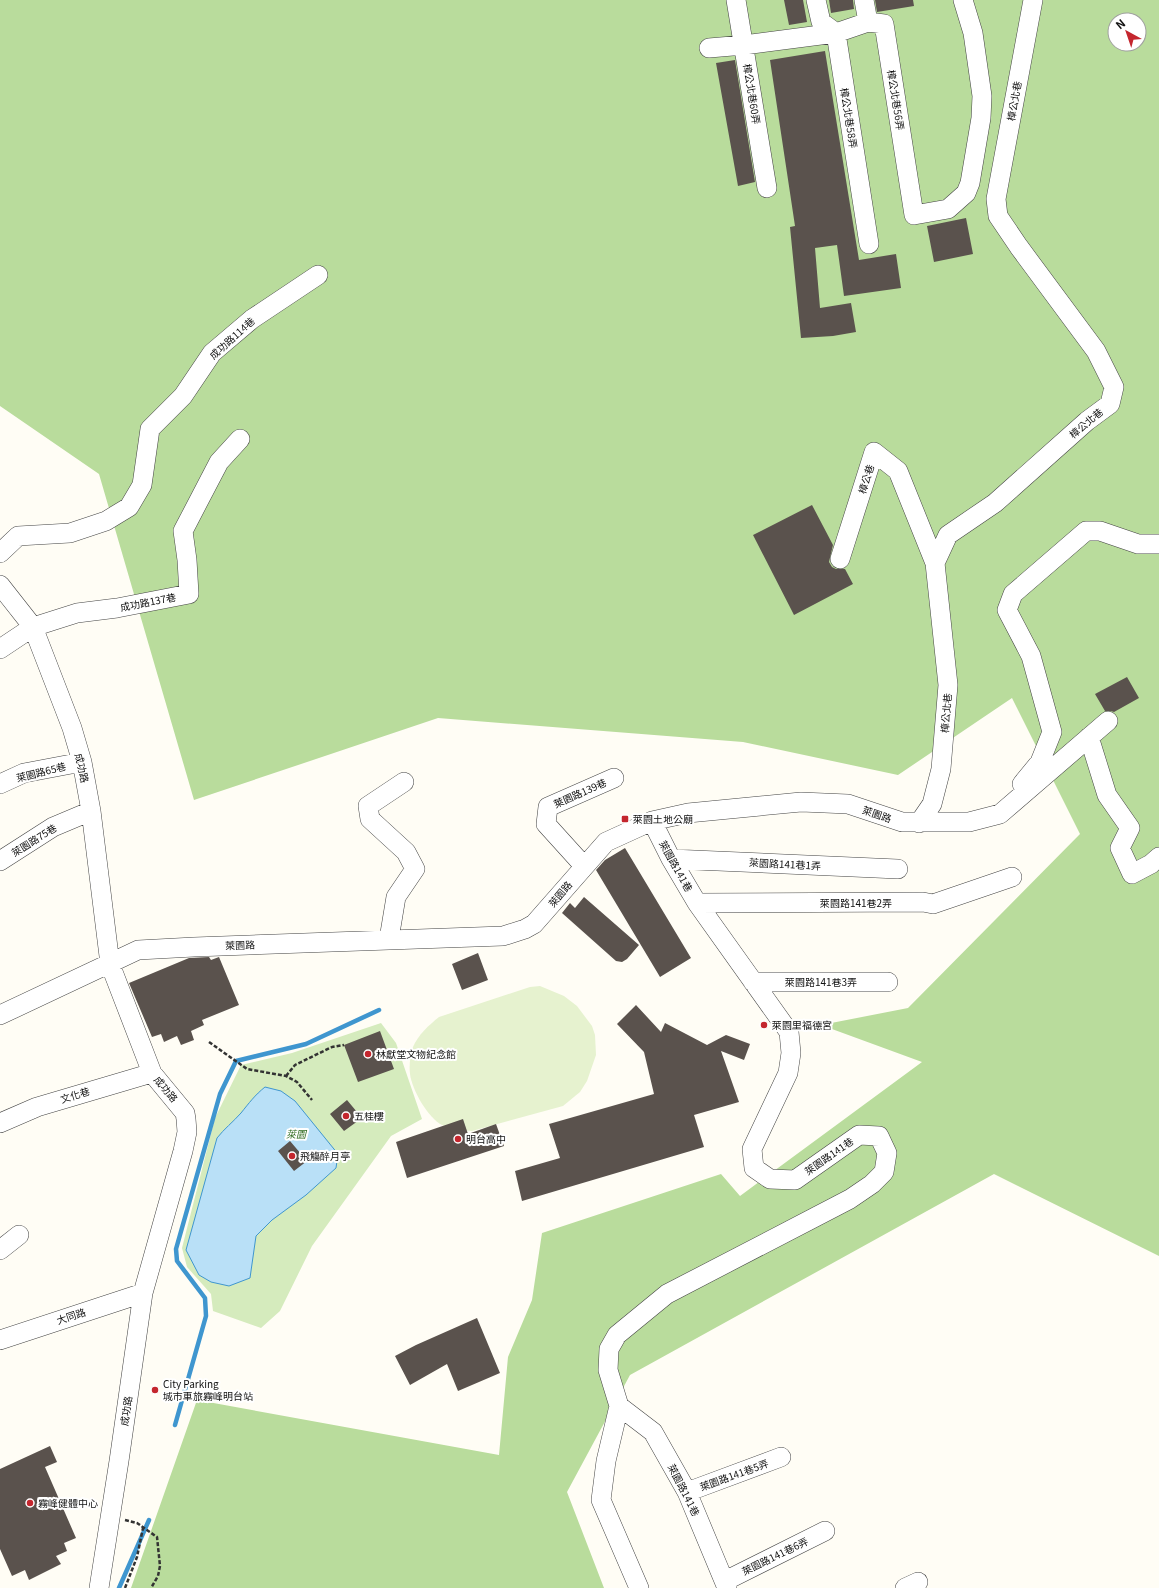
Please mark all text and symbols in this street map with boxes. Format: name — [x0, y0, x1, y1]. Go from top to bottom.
north arrow — [1107, 12, 1147, 52]
text: N — [1112, 15, 1128, 32]
street label: 樟公北巷60弄 — [740, 63, 765, 125]
street label: 樟公北巷56弄 — [884, 69, 909, 131]
street label: 樟公北巷 — [1003, 80, 1024, 122]
street label: 樟公北巷58弄 — [837, 87, 862, 149]
street label: 成功路114巷 — [206, 313, 258, 362]
street label: 樟公北巷 — [1066, 404, 1106, 441]
street label: 樟公巷 — [854, 462, 877, 495]
street label: 成功路137巷 — [119, 589, 177, 614]
street label: 樟公北巷 — [936, 692, 955, 734]
street label: 成功路 — [72, 752, 93, 784]
street label: 萊園路65巷 — [14, 758, 67, 785]
street label: 萊園路139巷 — [551, 774, 609, 811]
street label: 萊園路 — [861, 802, 894, 826]
place label: 萊園土地公廟 — [633, 811, 693, 826]
marker: 萊園土地公廟 — [620, 814, 630, 824]
street label: 萊園路75巷 — [8, 820, 59, 859]
street label: 萊園路141巷 — [656, 837, 697, 894]
street label: 萊園路141巷1弄 — [749, 854, 821, 873]
street label: 萊園路 — [544, 877, 575, 910]
street label: 萊園路141巷2弄 — [820, 895, 892, 910]
street label: 萊園路 — [225, 936, 255, 953]
street label: 萊園路141巷3弄 — [785, 974, 857, 989]
place label: 萊園里福德宮 — [772, 1017, 832, 1032]
marker: 萊園里福德宮 — [759, 1020, 769, 1030]
place label: 林獻堂文物紀念館 — [376, 1046, 456, 1061]
marker: 林獻堂文物紀念館 — [363, 1049, 373, 1059]
street label: 成功路 — [151, 1072, 182, 1105]
street label: 文化巷 — [58, 1083, 91, 1106]
place label: 五桂樓 — [354, 1108, 384, 1123]
marker: 五桂樓 — [341, 1111, 351, 1121]
park label: 萊園 — [286, 1126, 308, 1141]
place label: 明台高中 — [466, 1131, 506, 1146]
street label: 萊園路141巷 — [801, 1133, 856, 1178]
marker: 明台高中 — [453, 1134, 463, 1144]
place label: 飛觴醉月亭 — [300, 1148, 350, 1163]
marker: 飛觴醉月亭 — [287, 1151, 297, 1161]
street label: 大同路 — [54, 1304, 87, 1327]
place label: City Parking 城市車旅霧峰明台站 — [163, 1376, 253, 1403]
marker: City Parking 城市車旅霧峰明台站 — [150, 1385, 160, 1395]
street label: 成功路 — [116, 1395, 135, 1427]
street label: 萊園路141巷5弄 — [697, 1455, 770, 1494]
street label: 萊園路141巷 — [665, 1461, 704, 1518]
place label: 霧峰健體中心 — [38, 1495, 98, 1510]
marker: 霧峰健體中心 — [25, 1498, 35, 1508]
street label: 萊園路141巷6弄 — [739, 1533, 811, 1578]

